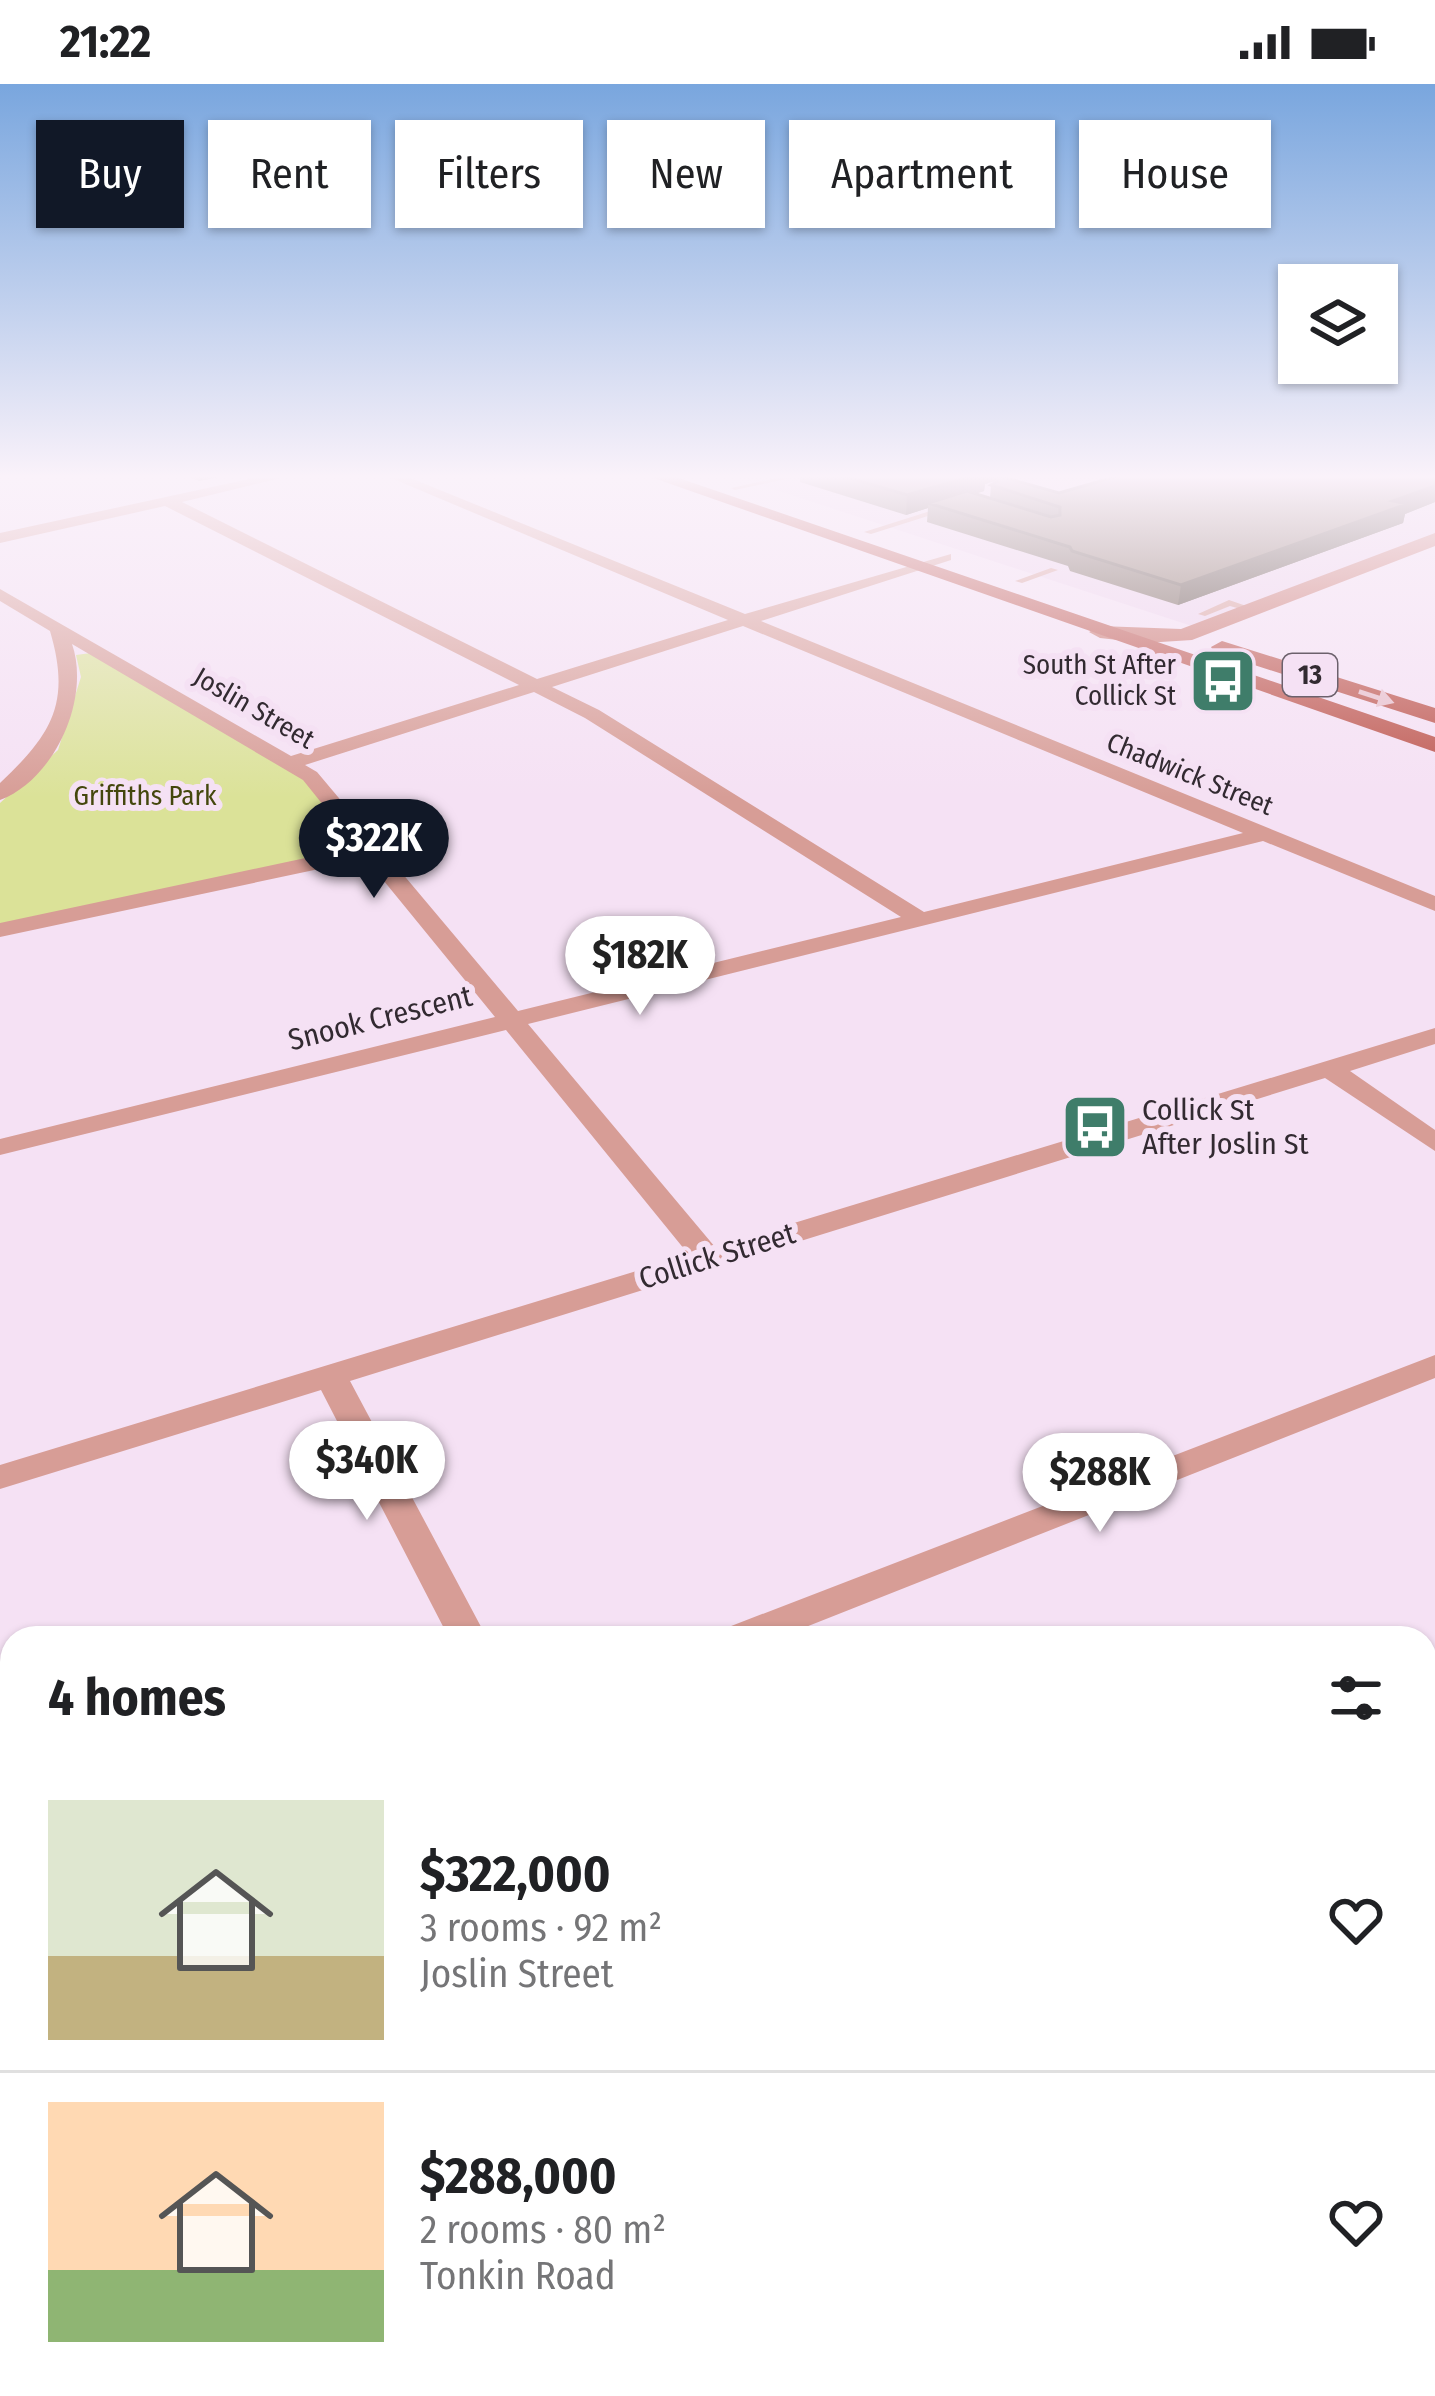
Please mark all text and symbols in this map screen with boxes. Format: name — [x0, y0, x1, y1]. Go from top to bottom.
text: 21:22 — [60, 15, 151, 69]
chip: Buy — [36, 120, 184, 228]
chip: Rent — [208, 120, 371, 228]
chip: Filters — [395, 120, 583, 228]
chip: New — [607, 120, 765, 228]
chip: Apartment — [789, 120, 1055, 228]
chip: House — [1079, 120, 1271, 228]
map controls — [1278, 264, 1398, 384]
button: layers — [1278, 264, 1398, 384]
bus stop icon: South St After Collick St — [1188, 646, 1258, 716]
place label: South St After Collick St — [1023, 649, 1177, 712]
road number: 13 — [1283, 654, 1337, 696]
street label: Joslin Street — [188, 661, 320, 755]
one-way arrow — [1358, 688, 1395, 707]
street label: Chadwick Street — [1102, 726, 1278, 822]
park label: Griffiths Park — [74, 780, 217, 812]
pin: $322K — [290, 799, 458, 901]
text: $322K — [326, 815, 422, 861]
pin: $182K — [556, 916, 724, 1018]
text: $182K — [592, 932, 688, 978]
street label: Snook Crescent — [284, 978, 476, 1058]
bus stop icon: Collick St After Joslin St — [1060, 1092, 1130, 1162]
place label: Collick St After Joslin St — [1142, 1092, 1309, 1162]
street label: Collick Street — [635, 1215, 800, 1297]
pin: $340K — [283, 1421, 451, 1523]
pin: $288K — [1016, 1433, 1184, 1535]
text: $340K — [316, 1437, 418, 1483]
text: $288K — [1050, 1449, 1150, 1495]
icon: filters — [1323, 1665, 1389, 1731]
text: 4 homes — [48, 1667, 226, 1729]
text: $322,000 — [420, 1843, 611, 1905]
icon: home — [144, 1848, 288, 1992]
icon: heart — [1323, 1887, 1389, 1953]
text: 3 rooms · 92 m² — [420, 1905, 662, 1951]
text: Joslin Street — [420, 1951, 614, 1997]
text: $288,000 — [420, 2145, 617, 2207]
icon: home — [144, 2150, 288, 2294]
icon: heart — [1323, 2189, 1389, 2255]
text: 2 rooms · 80 m² — [420, 2207, 666, 2253]
text: Tonkin Road — [420, 2253, 616, 2299]

